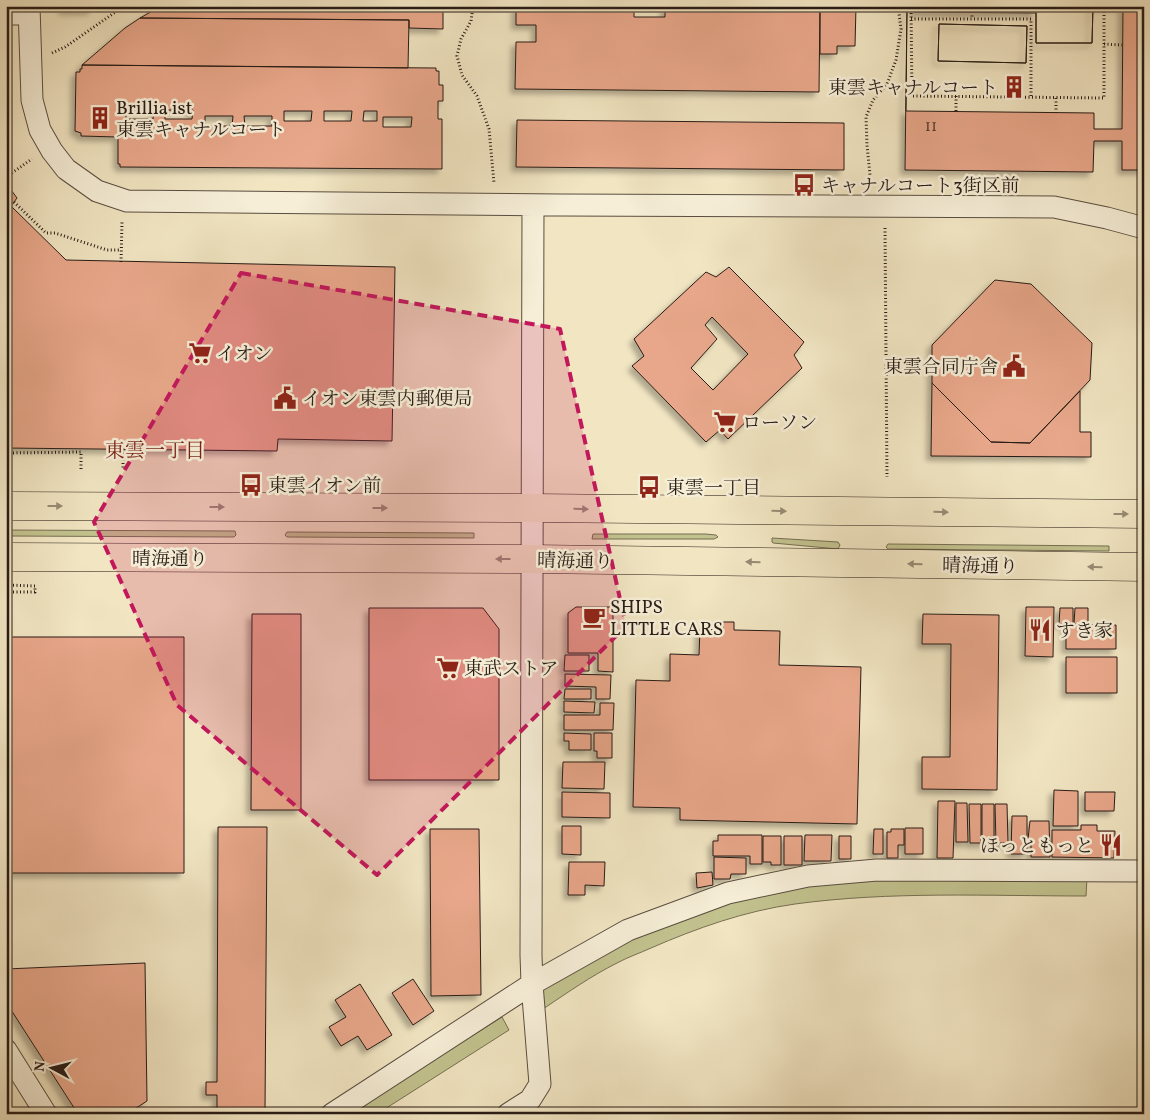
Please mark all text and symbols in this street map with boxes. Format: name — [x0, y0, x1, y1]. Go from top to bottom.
building icon: 東雲キャナルコート — [1001, 74, 1027, 100]
place label: 東雲キャナルコート — [828, 76, 998, 102]
place label: Brillia ist 東雲キャナルコート — [116, 96, 286, 144]
building icon: Brillia ist 東雲キャナルコート — [87, 105, 113, 131]
house number: 11 — [925, 116, 937, 138]
bus stop icon: キャナルコート3街区前 — [791, 172, 817, 198]
place label: キャナルコート3街区前 — [821, 174, 1020, 200]
supermarket icon: イオン — [187, 340, 213, 366]
place label: イオン — [216, 342, 272, 368]
public building icon: 東雲合同庁舎 — [1001, 353, 1027, 379]
place label: 東雲合同庁舎 — [884, 355, 998, 381]
public building icon: イオン東雲内郵便局 — [272, 385, 298, 411]
place label: イオン東雲内郵便局 — [302, 387, 472, 413]
supermarket icon: ローソン — [712, 409, 738, 435]
place label: ローソン — [742, 411, 817, 437]
district label: 東雲一丁目 — [105, 438, 205, 466]
bus stop icon: 東雲イオン前 — [238, 472, 264, 498]
place label: 東雲イオン前 — [268, 474, 381, 500]
bus stop icon: 東雲一丁目 — [636, 474, 662, 500]
place label: 東雲一丁目 — [666, 476, 761, 502]
one-way arrow — [47, 502, 63, 510]
one-way arrow — [210, 503, 226, 511]
one-way arrow — [372, 504, 388, 512]
one-way arrow — [574, 505, 590, 513]
one-way arrow — [771, 507, 787, 515]
one-way arrow — [934, 508, 950, 516]
one-way arrow — [1114, 510, 1130, 518]
street label: 晴海通り — [132, 547, 208, 573]
street label: 晴海通り — [537, 548, 613, 576]
street label: 晴海通り — [942, 553, 1018, 581]
one-way arrow — [494, 555, 510, 563]
one-way arrow — [744, 558, 760, 566]
one-way arrow — [907, 560, 923, 568]
one-way arrow — [1087, 562, 1103, 570]
place label: SHIPS LITTLE CARS — [610, 595, 723, 643]
cafe icon: SHIPS LITTLE CARS — [581, 604, 607, 630]
restaurant icon: すき家 — [1027, 617, 1053, 643]
place label: すき家 — [1056, 619, 1113, 645]
supermarket icon: 東武ストア — [435, 655, 461, 681]
place label: 東武ストア — [464, 657, 558, 683]
restaurant icon: ほっともっと — [1098, 832, 1124, 858]
place label: ほっともっと — [980, 834, 1094, 860]
north arrow — [28, 1042, 78, 1092]
text: N — [31, 1060, 51, 1073]

